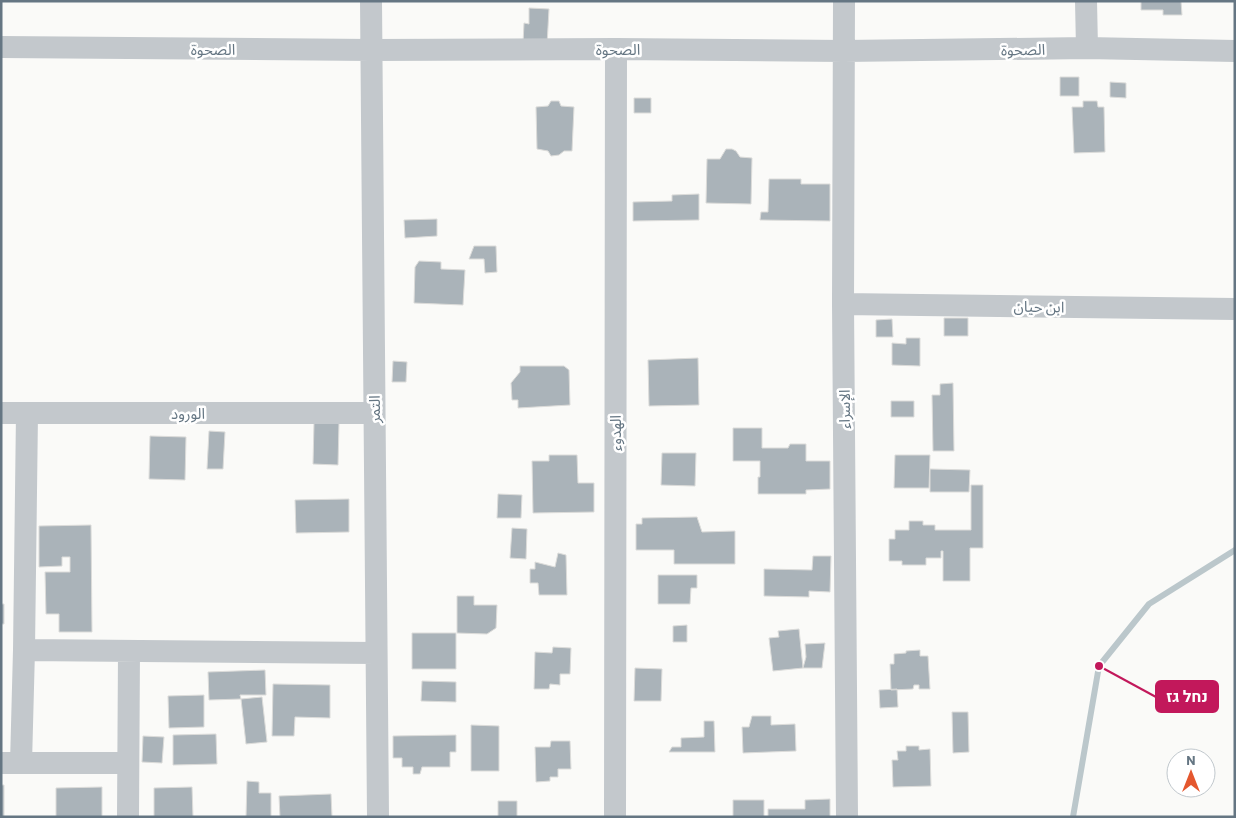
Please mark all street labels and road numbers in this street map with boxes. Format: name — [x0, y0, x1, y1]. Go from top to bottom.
street label: الصحوة — [191, 40, 235, 59]
street label: الصحوة — [596, 40, 640, 59]
street label: الصحوة — [1001, 40, 1045, 59]
street label: ابن حيان — [1014, 297, 1064, 316]
street label: الإسراء — [835, 389, 855, 429]
street label: التمر — [365, 395, 384, 424]
street label: الورود — [171, 404, 205, 423]
street label: الهدوء — [606, 415, 625, 451]

